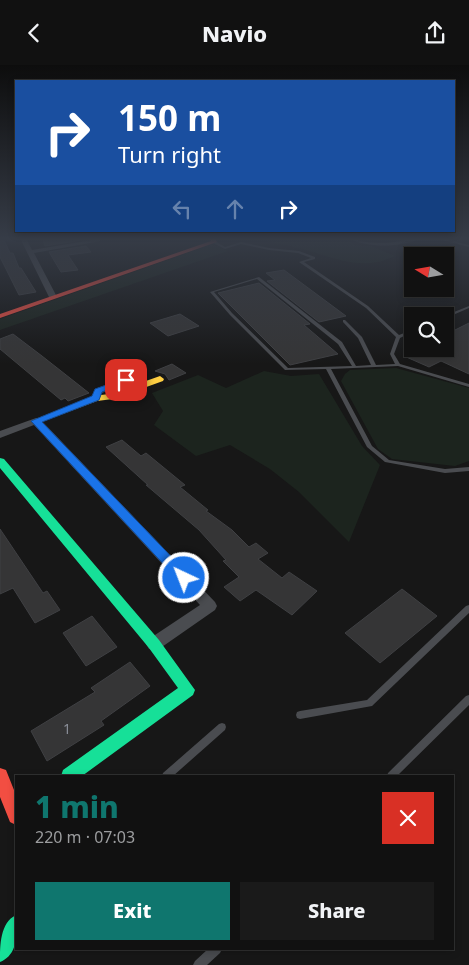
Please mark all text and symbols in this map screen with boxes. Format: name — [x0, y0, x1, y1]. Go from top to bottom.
text: Navio — [202, 18, 267, 48]
icon: back — [20, 19, 48, 47]
icon: share — [421, 19, 449, 47]
text: 150 m — [118, 94, 221, 141]
icon: right — [35, 100, 100, 165]
text: Turn right — [118, 139, 221, 169]
icon: left — [168, 195, 196, 223]
icon: ahead — [221, 195, 249, 223]
icon: right — [274, 195, 302, 223]
north arrow — [404, 247, 454, 297]
map controls — [404, 247, 454, 357]
button: search — [404, 307, 454, 357]
pin — [105, 359, 147, 401]
icon: arrive — [112, 366, 140, 394]
position arrow — [157, 551, 209, 603]
house number: 1 — [63, 719, 71, 738]
text: 1 min — [35, 786, 119, 827]
button: close — [382, 792, 434, 844]
text: 220 m · 07:03 — [35, 826, 135, 848]
button: Exit — [35, 882, 230, 940]
button: Share — [240, 882, 434, 940]

